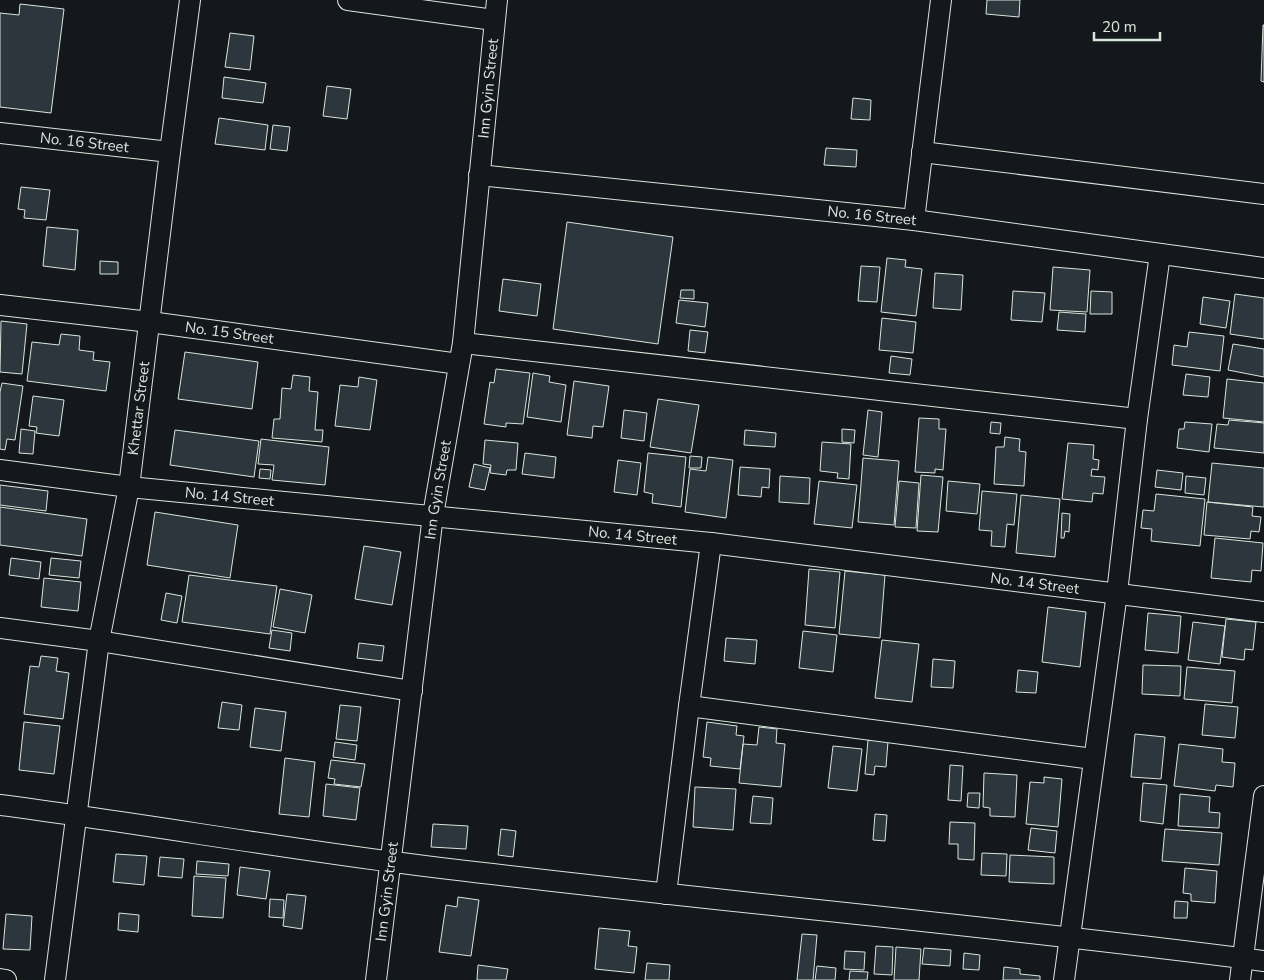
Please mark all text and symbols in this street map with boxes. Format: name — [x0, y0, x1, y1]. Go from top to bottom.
scale bar — [1094, 10, 1160, 42]
text: 20 m — [1102, 17, 1137, 37]
street label: Inn Gyin Street — [473, 37, 503, 139]
street label: No. 16 Street — [39, 128, 131, 157]
street label: No. 16 Street — [826, 201, 918, 230]
street label: No. 15 Street — [184, 317, 276, 349]
street label: Khettar Street — [123, 360, 154, 456]
street label: Inn Gyin Street — [420, 438, 456, 541]
street label: No. 14 Street — [184, 482, 276, 511]
street label: No. 14 Street — [587, 521, 679, 550]
street label: No. 14 Street — [989, 568, 1081, 599]
street label: Inn Gyin Street — [371, 840, 403, 943]

